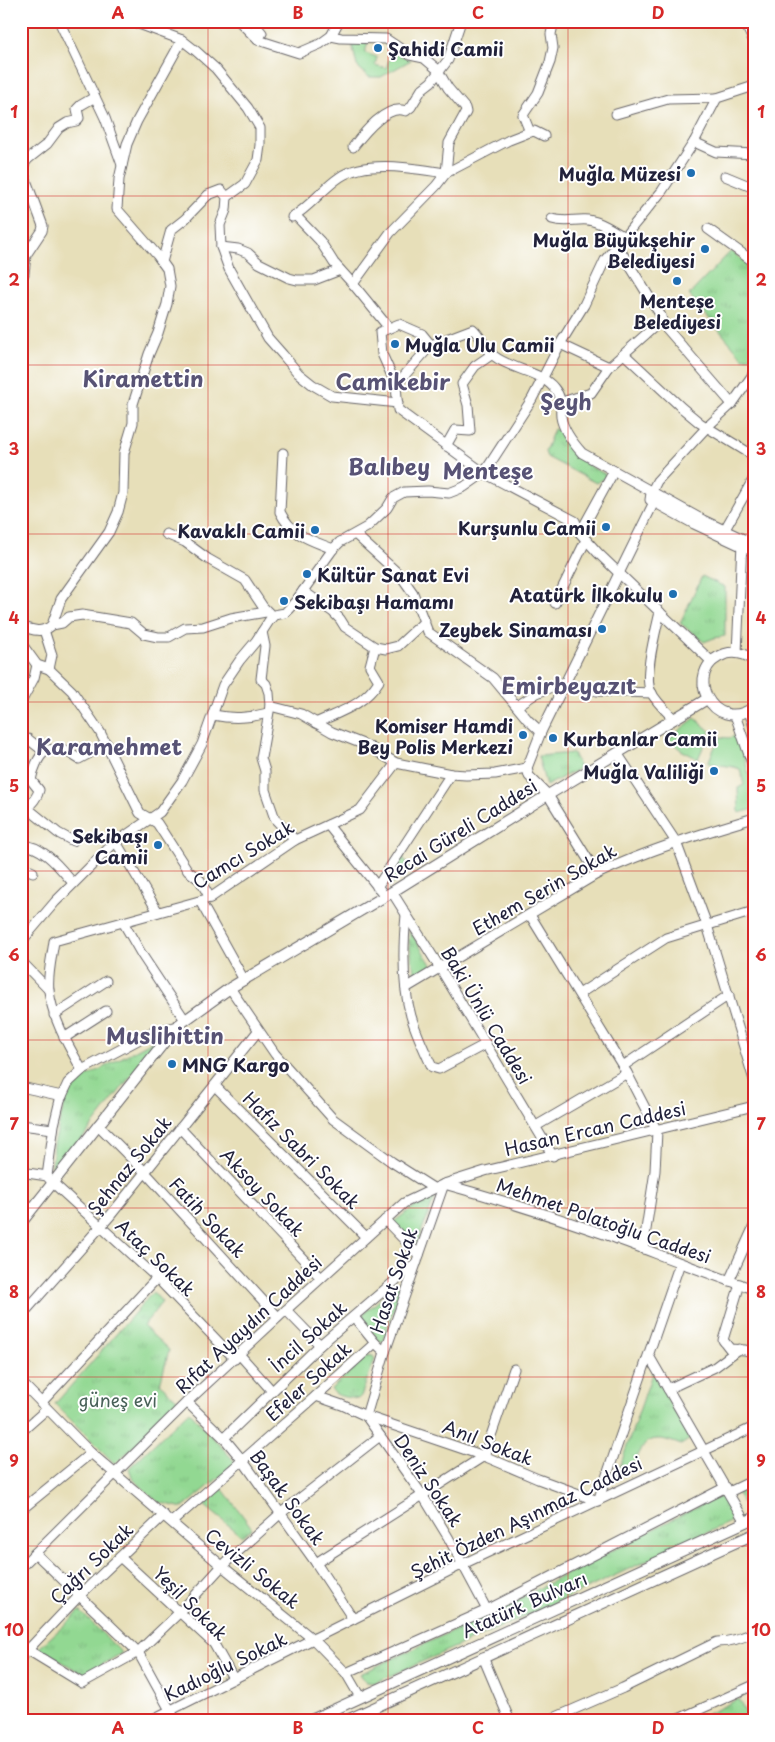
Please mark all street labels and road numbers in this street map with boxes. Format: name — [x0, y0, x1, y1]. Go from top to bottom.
street label: Recai Güreli Caddesi — [378, 772, 542, 888]
street label: Camcı Sokak — [187, 813, 299, 895]
street label: Ethem Serin Sokak — [467, 837, 621, 941]
street label: Baki Ünlü Caddesi — [435, 941, 539, 1089]
street label: Hafız Sabri Sokak — [237, 1085, 367, 1215]
street label: Hasan Ercan Caddesi — [502, 1094, 688, 1162]
street label: Şehnaz Sokak — [80, 1110, 178, 1220]
street label: Aksoy Sokak — [215, 1142, 311, 1242]
street label: Fatih Sokak — [163, 1171, 253, 1263]
street label: Mehmet Polatoğlu Caddesi — [493, 1171, 715, 1269]
street label: Ataç Sokak — [110, 1212, 202, 1302]
street label: Hasat Sokak — [362, 1224, 424, 1336]
street label: Rıfat Ayaydın Caddesi — [169, 1249, 327, 1399]
street label: İncil Sokak — [263, 1294, 353, 1378]
street label: Efeler Sokak — [259, 1335, 357, 1427]
street label: Anıl Sokak — [439, 1412, 537, 1472]
street label: Deniz Sokak — [388, 1428, 470, 1532]
street label: Başak Sokak — [244, 1444, 332, 1550]
street label: Şehit Özden Aşınmaz Caddesi — [406, 1449, 646, 1585]
street label: Çağrı Sokak — [43, 1516, 139, 1610]
street label: Cevizli Sokak — [200, 1521, 306, 1615]
street label: Yeşil Sokak — [148, 1560, 234, 1646]
street label: Atatürk Bulvarı — [457, 1564, 591, 1644]
street label: Kadıoğlu Sokak — [159, 1624, 291, 1708]

